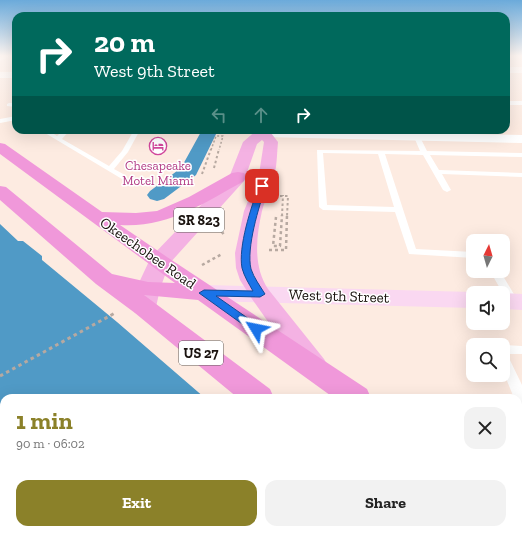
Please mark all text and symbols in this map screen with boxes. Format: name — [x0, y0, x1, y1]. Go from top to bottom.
text: 20 m — [94, 26, 155, 59]
icon: right — [28, 28, 80, 80]
text: West 9th Street — [94, 60, 215, 82]
icon: left — [208, 104, 230, 126]
icon: ahead — [250, 104, 272, 126]
icon: right — [292, 104, 314, 126]
hotel icon: Chesapeake Motel Miami — [148, 136, 168, 156]
place label: Chesapeake Motel Miami — [122, 158, 194, 188]
pin — [245, 169, 279, 203]
icon: arrive — [251, 175, 273, 197]
road number: SR 823 — [174, 208, 224, 232]
street label: Okeechobee Road — [96, 213, 200, 293]
north arrow — [466, 234, 510, 278]
map controls — [466, 234, 510, 382]
street label: West 9th Street — [288, 285, 390, 307]
button: sound — [466, 286, 510, 330]
position arrow — [235, 308, 277, 350]
button: search — [466, 338, 510, 382]
road number: US 27 — [179, 341, 223, 365]
text: 1 min — [16, 406, 73, 435]
button: close — [464, 407, 506, 449]
text: 90 m · 06:02 — [16, 436, 85, 451]
button: Exit — [16, 480, 257, 526]
button: Share — [265, 480, 506, 526]

